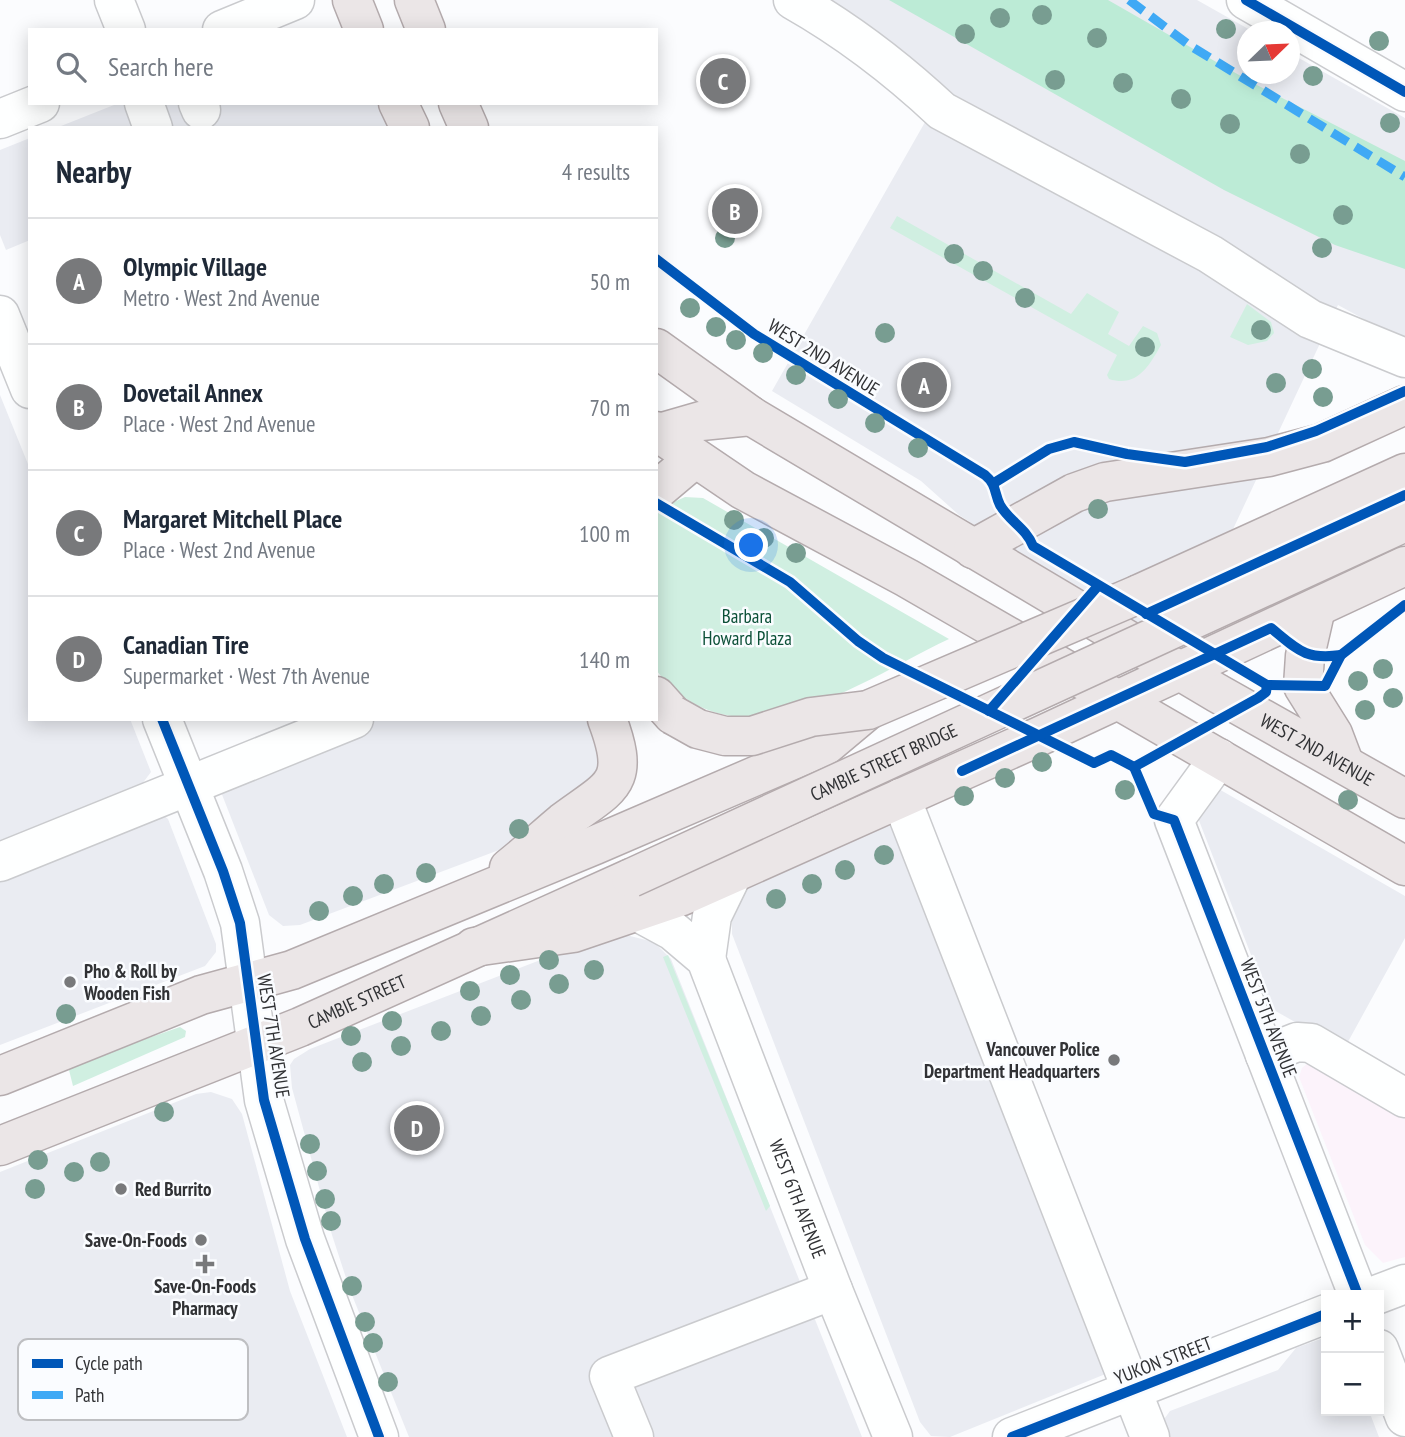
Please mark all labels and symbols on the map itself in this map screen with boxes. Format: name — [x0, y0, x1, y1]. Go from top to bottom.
north arrow — [1237, 21, 1300, 84]
pin: C — [700, 55, 746, 107]
pin: B — [712, 185, 758, 237]
street label: WEST 2ND AVENUE — [764, 313, 884, 401]
pin: A — [901, 359, 947, 411]
your location — [734, 528, 768, 562]
park label: Barbara Howard Plaza — [702, 604, 792, 650]
street label: WEST 2ND AVENUE — [1256, 708, 1378, 791]
street label: CAMBIE STREET BRIDGE — [806, 718, 961, 806]
street label: WEST 5TH AVENUE — [1235, 955, 1303, 1081]
place label: Pho & Roll by Wooden Fish — [83, 959, 177, 1005]
street label: CAMBIE STREET — [304, 969, 410, 1034]
street label: WEST 7TH AVENUE — [252, 972, 296, 1100]
marker: Pho & Roll by Wooden Fish — [62, 974, 78, 990]
place label: Vancouver Police Department Headquarters — [924, 1037, 1100, 1083]
marker: Vancouver Police Department Headquarters — [1106, 1052, 1122, 1068]
pin: D — [394, 1102, 440, 1154]
street label: WEST 6TH AVENUE — [764, 1136, 832, 1262]
place label: Red Burrito — [135, 1177, 211, 1201]
marker: Red Burrito — [113, 1181, 129, 1197]
place label: Save-On-Foods — [85, 1228, 187, 1252]
marker: Save-On-Foods — [193, 1232, 209, 1248]
marker: Save-On-Foods Pharmacy — [197, 1256, 213, 1272]
place label: Save-On-Foods Pharmacy — [154, 1274, 256, 1320]
street label: YUKON STREET — [1111, 1330, 1216, 1390]
legend — [18, 1339, 248, 1420]
text: Cycle path — [75, 1351, 143, 1375]
text: Path — [75, 1383, 104, 1407]

